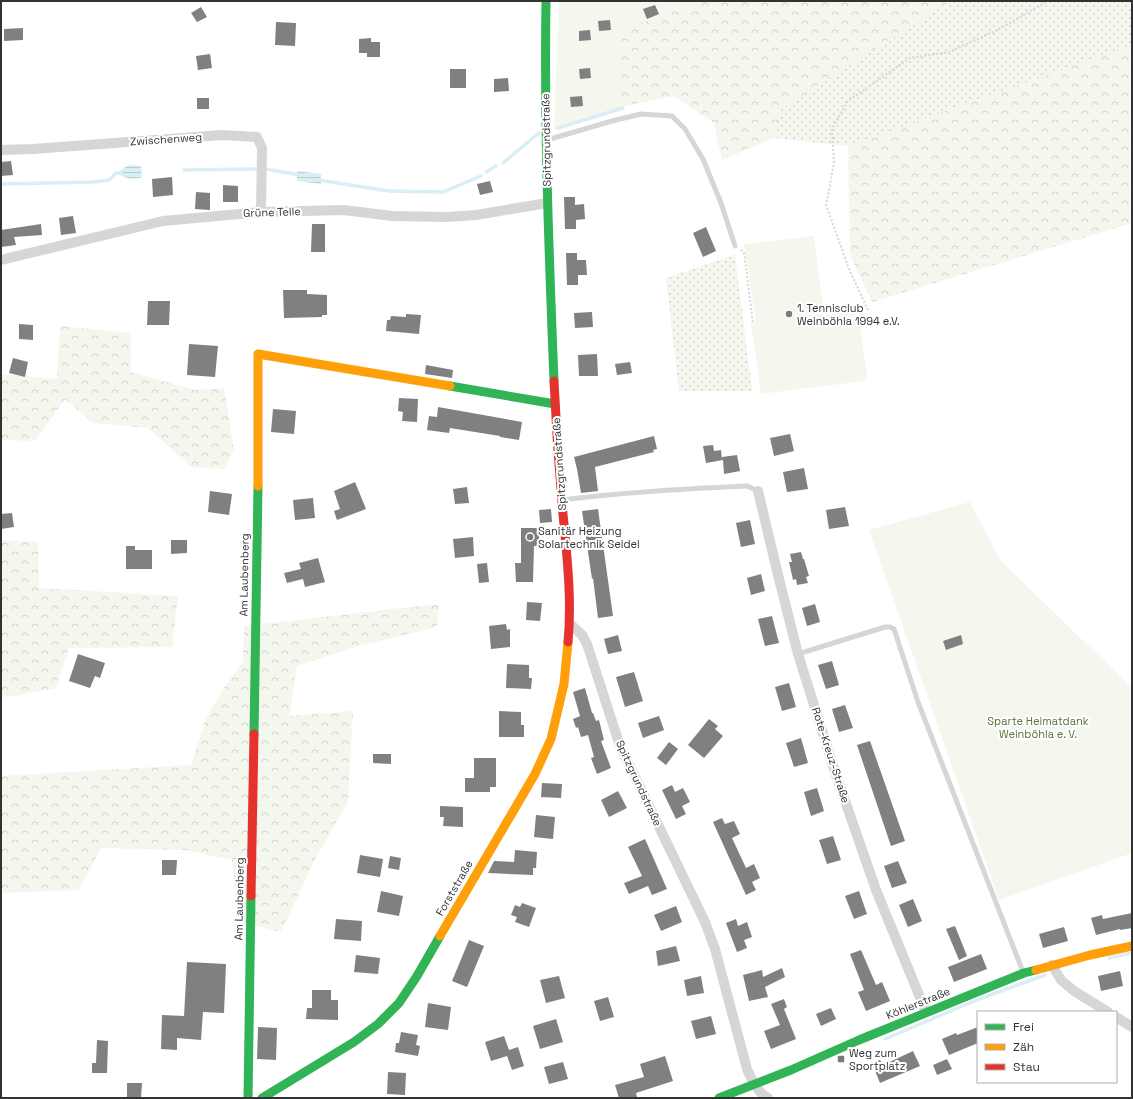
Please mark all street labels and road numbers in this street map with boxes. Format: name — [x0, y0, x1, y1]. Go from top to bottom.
street label: Spitzgrundstraße — [538, 93, 554, 187]
street label: Zwischenweg — [129, 129, 203, 149]
street label: Grüne Telle — [243, 204, 301, 220]
street label: Spitzgrundstraße — [549, 417, 569, 511]
street label: Am Laubenberg — [236, 533, 252, 617]
street label: Rote-Kreuz-Straße — [809, 705, 853, 805]
street label: Spitzgrundstraße — [613, 738, 665, 828]
street label: Am Laubenberg — [231, 857, 247, 941]
street label: Forststraße — [432, 858, 476, 918]
street label: Köhlerstraße — [884, 984, 952, 1022]

